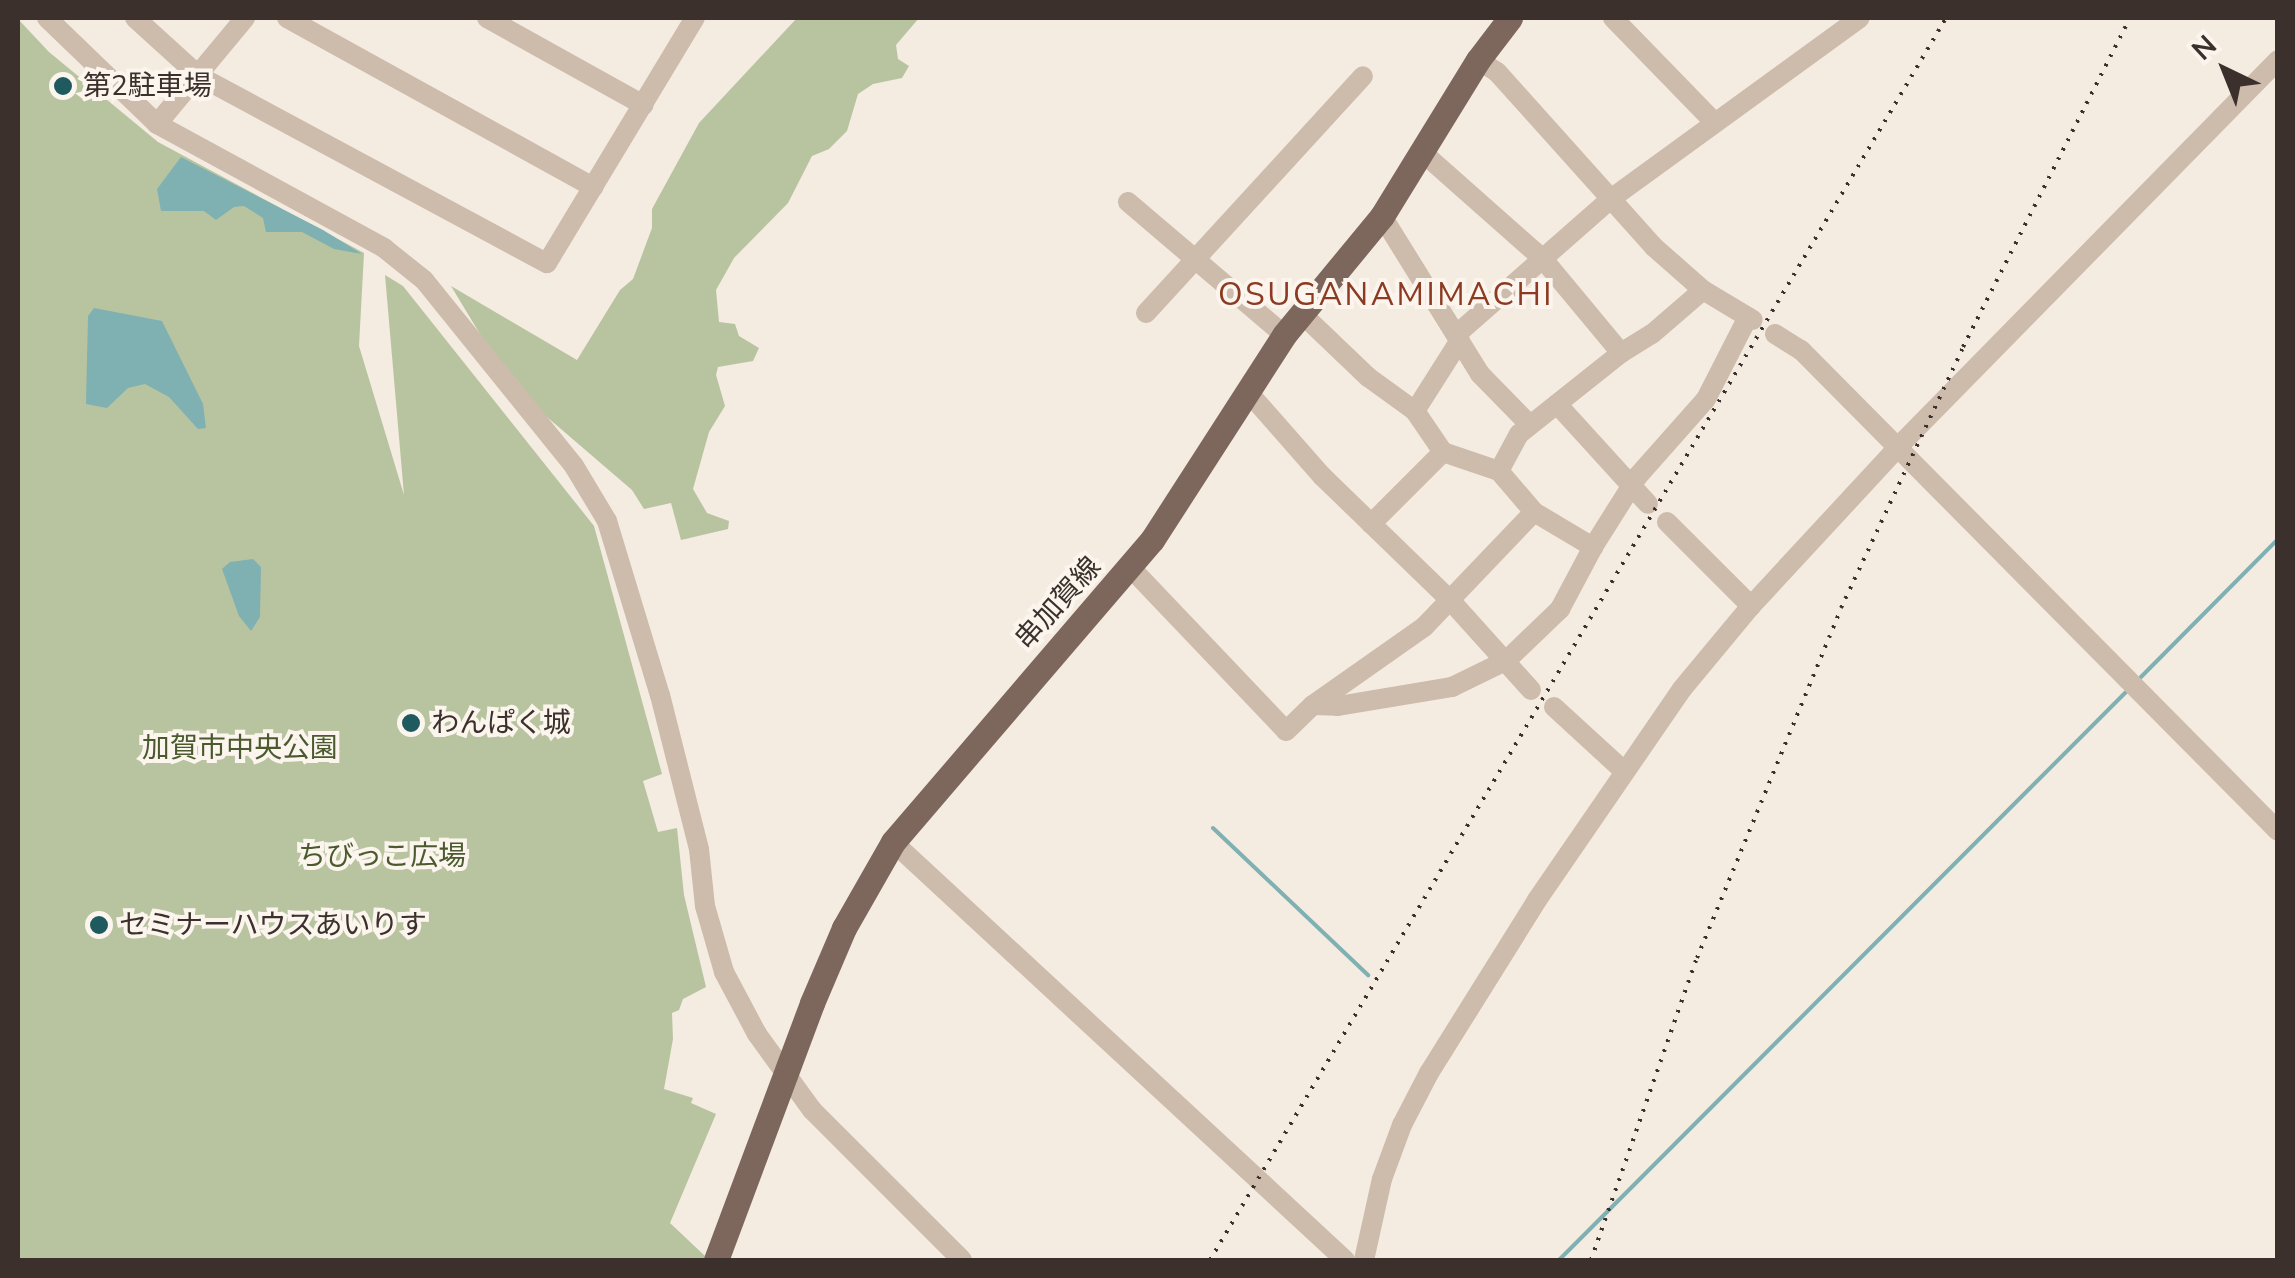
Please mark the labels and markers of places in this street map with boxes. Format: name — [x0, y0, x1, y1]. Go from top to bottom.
place label: 第2駐車場 — [83, 69, 212, 103]
marker: 第2駐車場 — [52, 75, 74, 97]
place label: わんぱく城 — [431, 706, 571, 740]
marker: わんぱく城 — [400, 712, 422, 734]
place label: セミナーハウスあいりす — [119, 908, 427, 942]
marker: セミナーハウスあいりす — [88, 914, 110, 936]

